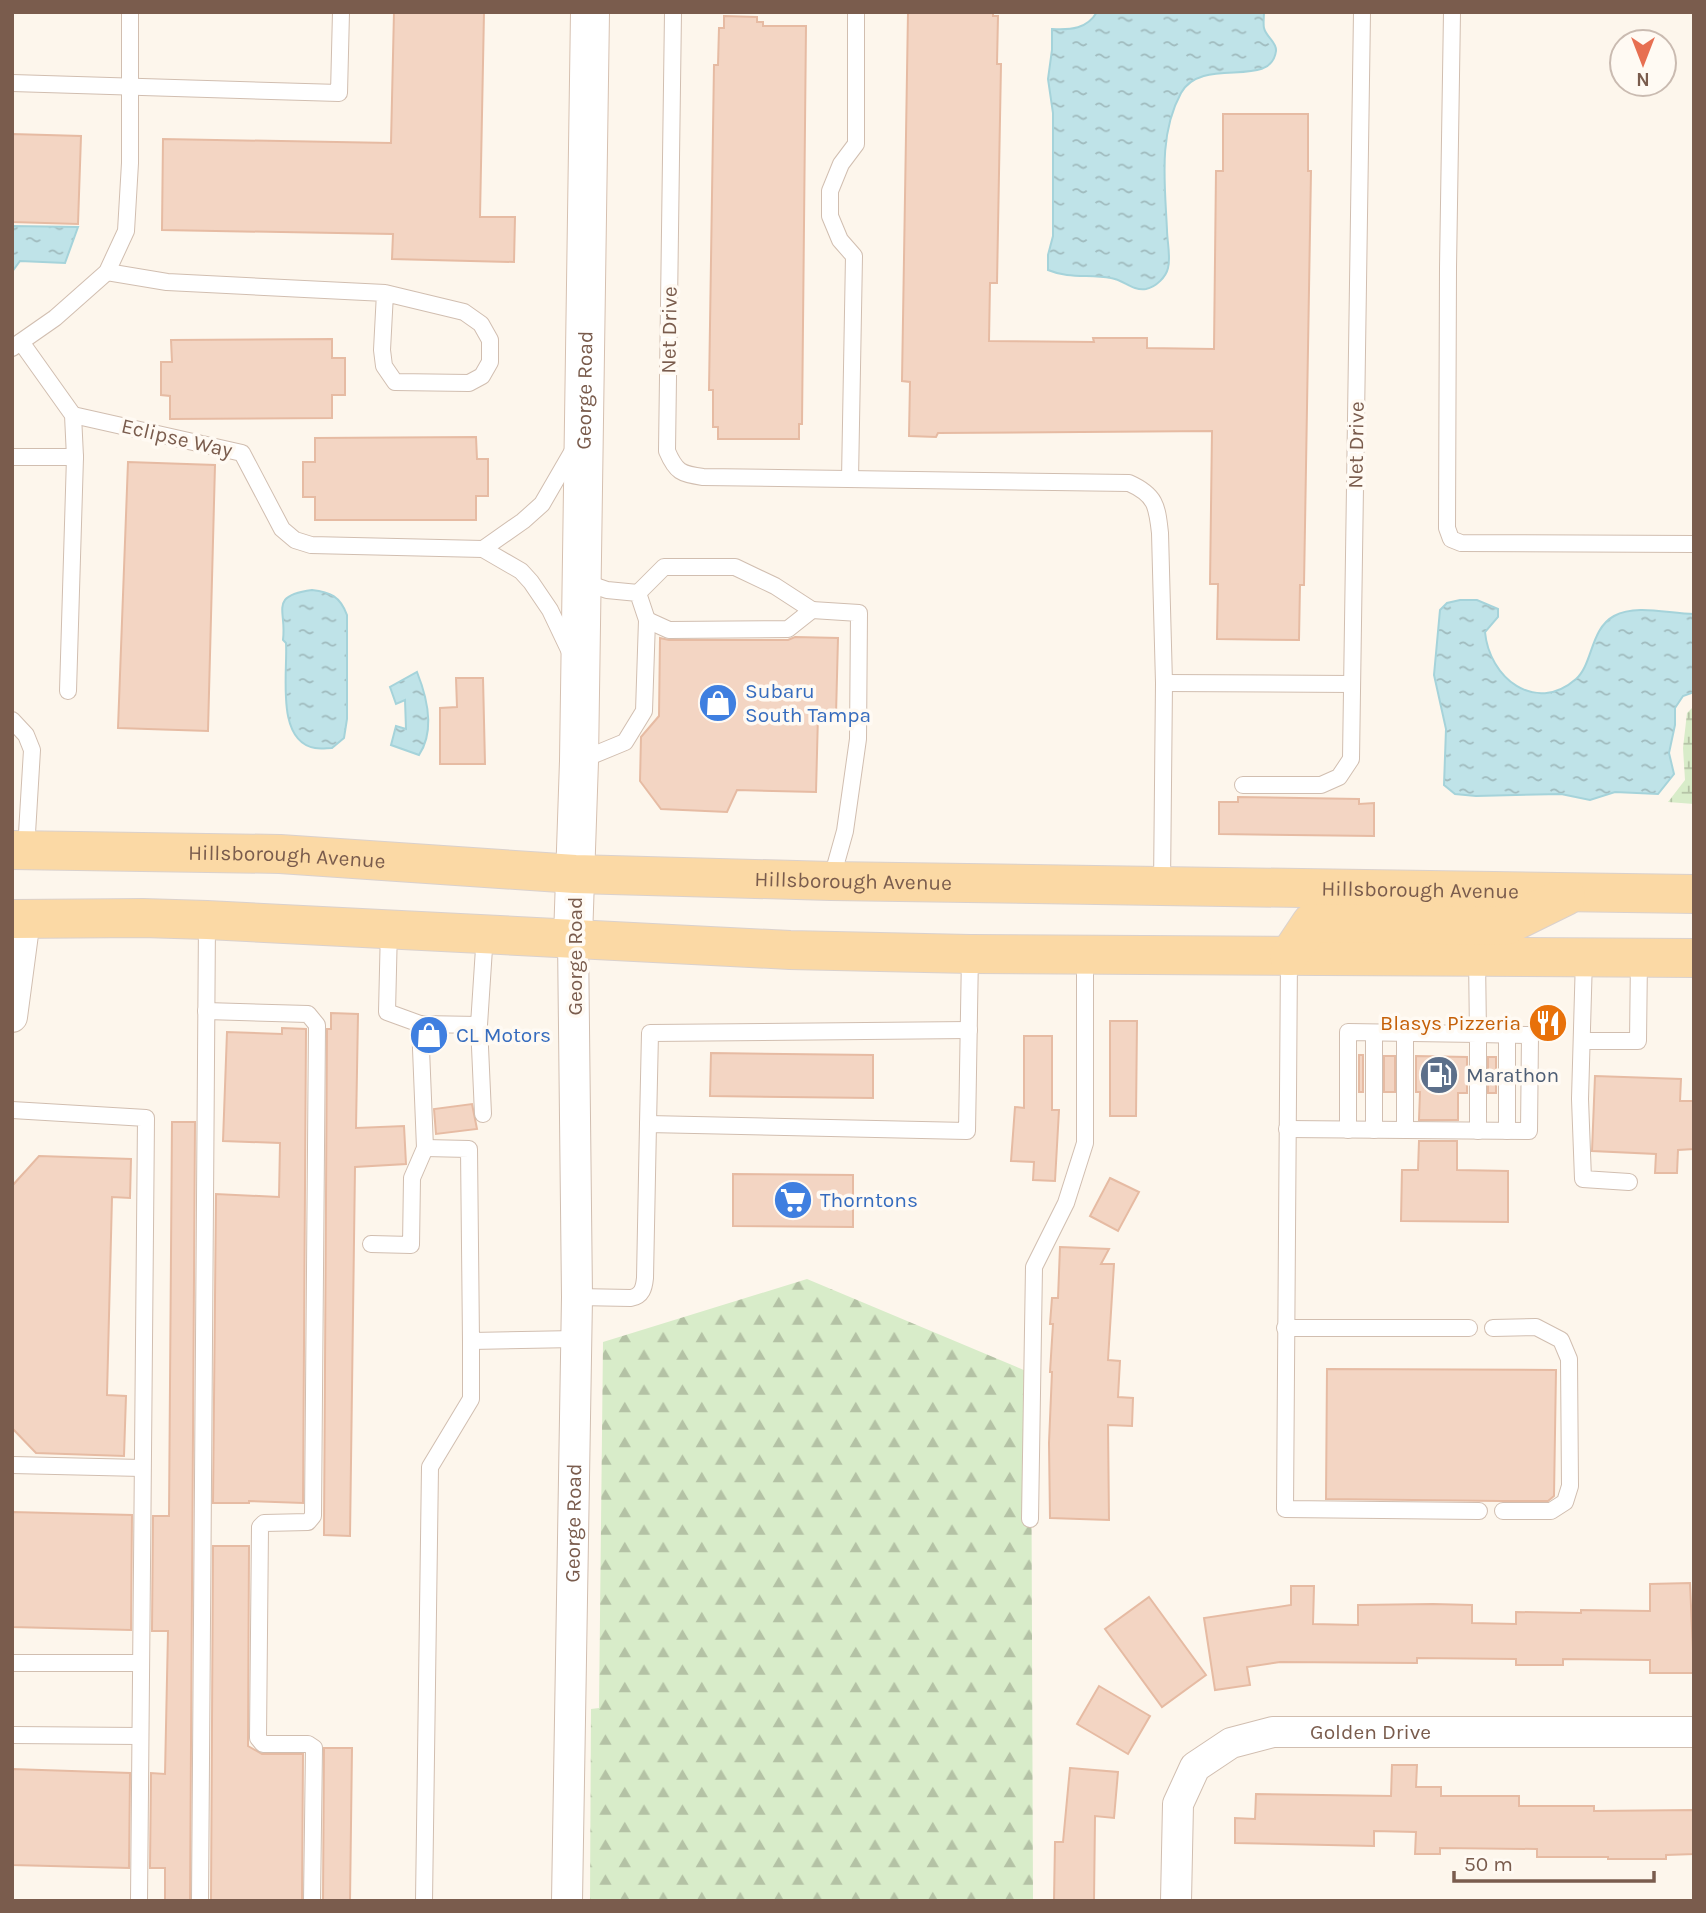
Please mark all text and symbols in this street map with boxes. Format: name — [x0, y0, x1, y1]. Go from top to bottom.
north arrow — [1608, 28, 1678, 98]
text: N — [1636, 68, 1650, 90]
street label: Net Drive — [656, 286, 682, 374]
street label: George Road — [572, 330, 597, 450]
street label: Net Drive — [1343, 401, 1369, 489]
street label: Eclipse Way — [119, 414, 235, 462]
place label: Subaru South Tampa — [745, 679, 871, 727]
shop icon: Subaru South Tampa — [697, 682, 739, 724]
street label: Hillsborough Avenue — [188, 841, 386, 873]
street label: Hillsborough Avenue — [754, 867, 952, 895]
street label: Hillsborough Avenue — [1321, 876, 1519, 903]
street label: George Road — [563, 896, 587, 1016]
restaurant icon: Blasys Pizzeria — [1527, 1002, 1569, 1044]
place label: Blasys Pizzeria — [1380, 1011, 1521, 1035]
shop icon: CL Motors — [408, 1014, 450, 1056]
place label: CL Motors — [456, 1023, 551, 1047]
fuel station icon: Marathon — [1418, 1054, 1460, 1096]
place label: Marathon — [1466, 1063, 1559, 1087]
supermarket icon: Thorntons — [772, 1179, 814, 1221]
place label: Thorntons — [820, 1188, 918, 1212]
street label: George Road — [560, 1463, 586, 1583]
street label: Golden Drive — [1310, 1720, 1431, 1744]
scale bar — [1454, 1840, 1654, 1884]
text: 50 m — [1464, 1852, 1513, 1876]

